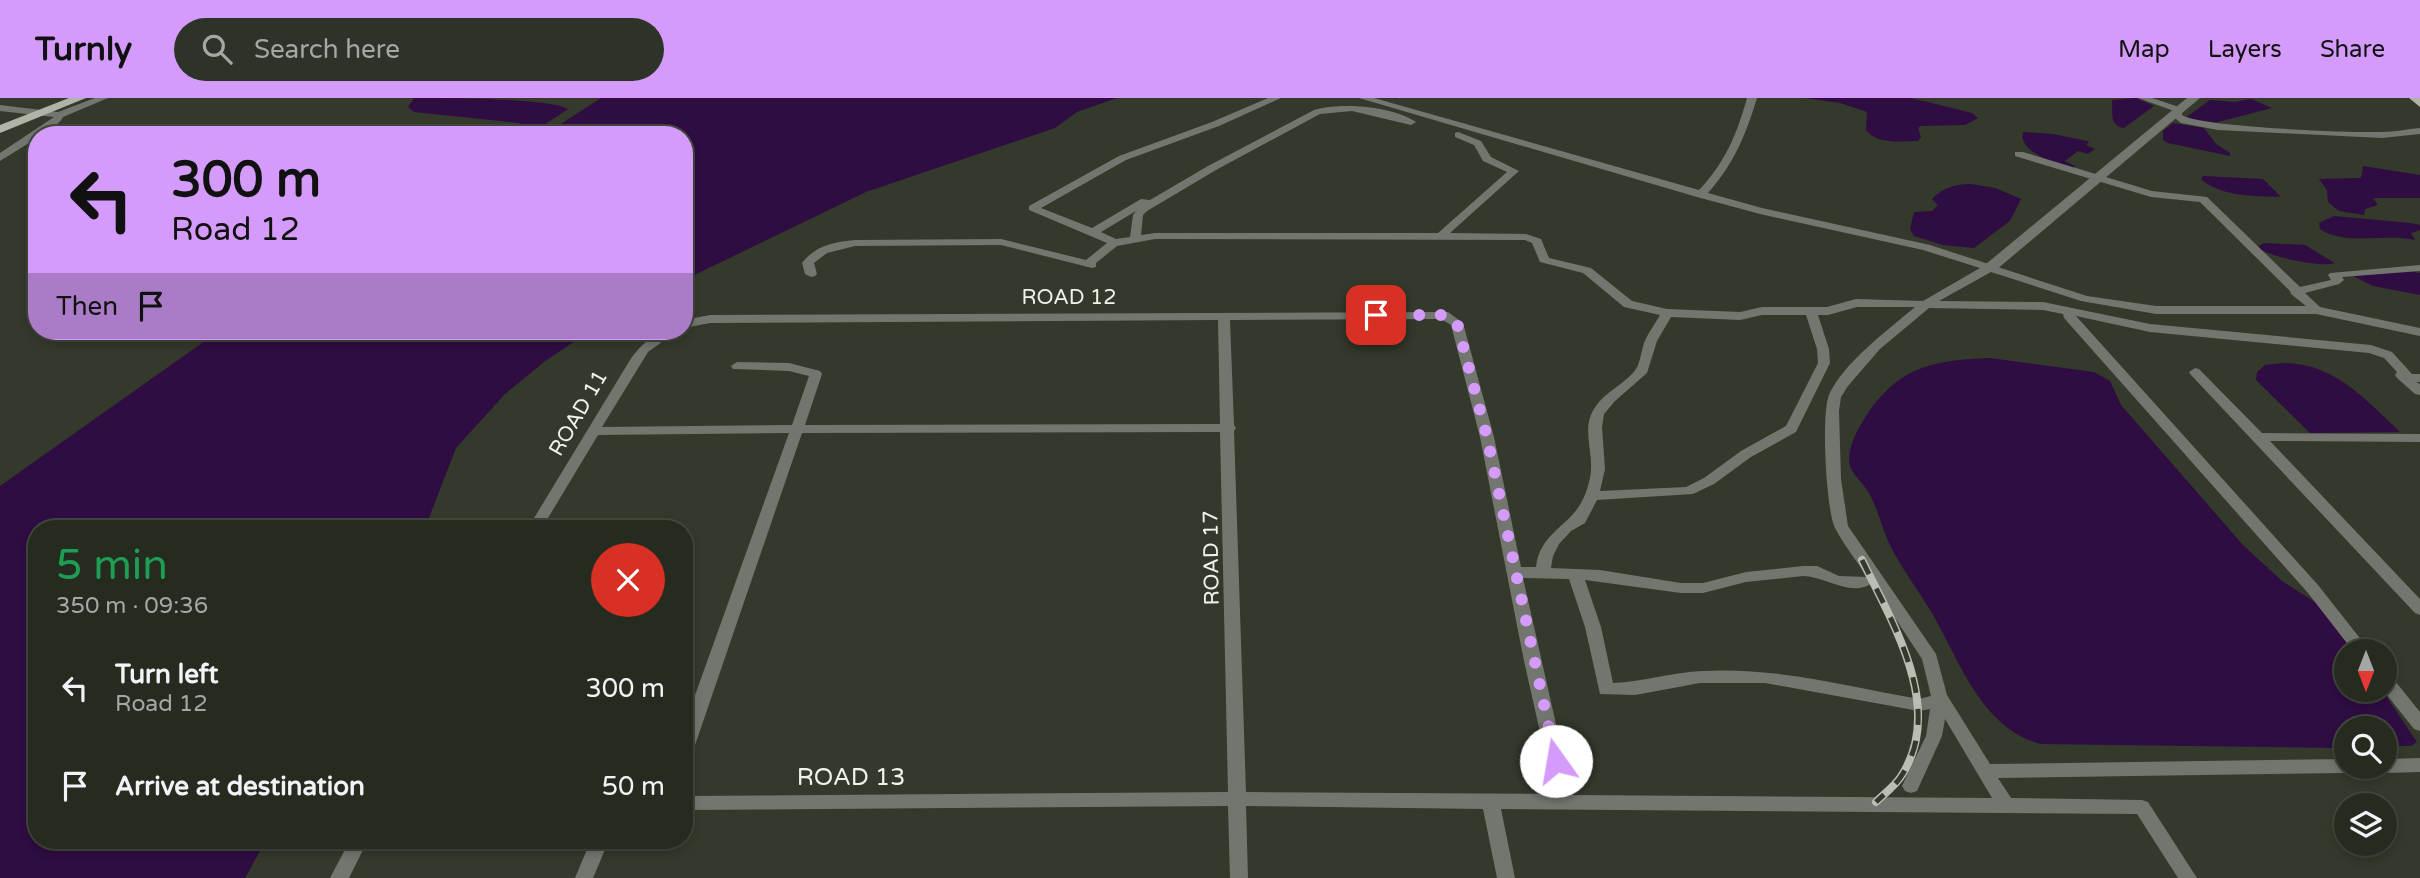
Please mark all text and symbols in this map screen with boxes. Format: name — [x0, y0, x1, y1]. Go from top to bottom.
search box — [174, 18, 664, 81]
text: Turnly — [35, 30, 132, 69]
icon: search — [198, 30, 236, 68]
text: Search here — [254, 34, 400, 65]
text: Map — [2118, 35, 2170, 64]
text: Layers — [2208, 35, 2282, 64]
text: Share — [2320, 35, 2385, 64]
text: 300 m — [171, 151, 321, 210]
icon: left — [56, 154, 147, 245]
text: Road 12 — [171, 211, 300, 249]
street label: ROAD 12 — [1022, 285, 1116, 310]
pin — [1346, 285, 1406, 345]
icon: arrive — [132, 287, 170, 325]
text: Then — [56, 291, 118, 322]
icon: arrive — [1357, 296, 1395, 334]
street label: ROAD 11 — [544, 366, 613, 461]
street label: ROAD 17 — [1198, 510, 1225, 606]
text: 5 min — [56, 540, 168, 591]
button: close — [591, 543, 665, 617]
text: 350 m · 09:36 — [56, 592, 208, 620]
north arrow — [2334, 639, 2398, 702]
map controls — [2334, 639, 2397, 856]
text: Turn left — [115, 659, 218, 690]
icon: left — [56, 669, 94, 707]
text: 300 m — [585, 673, 665, 704]
text: Road 12 — [115, 690, 208, 718]
button: search — [2334, 716, 2397, 779]
position arrow — [1519, 724, 1593, 798]
street label: ROAD 13 — [797, 763, 905, 792]
icon: arrive — [56, 767, 94, 805]
text: Arrive at destination — [115, 771, 365, 802]
text: 50 m — [602, 771, 665, 802]
button: layers — [2334, 793, 2397, 856]

